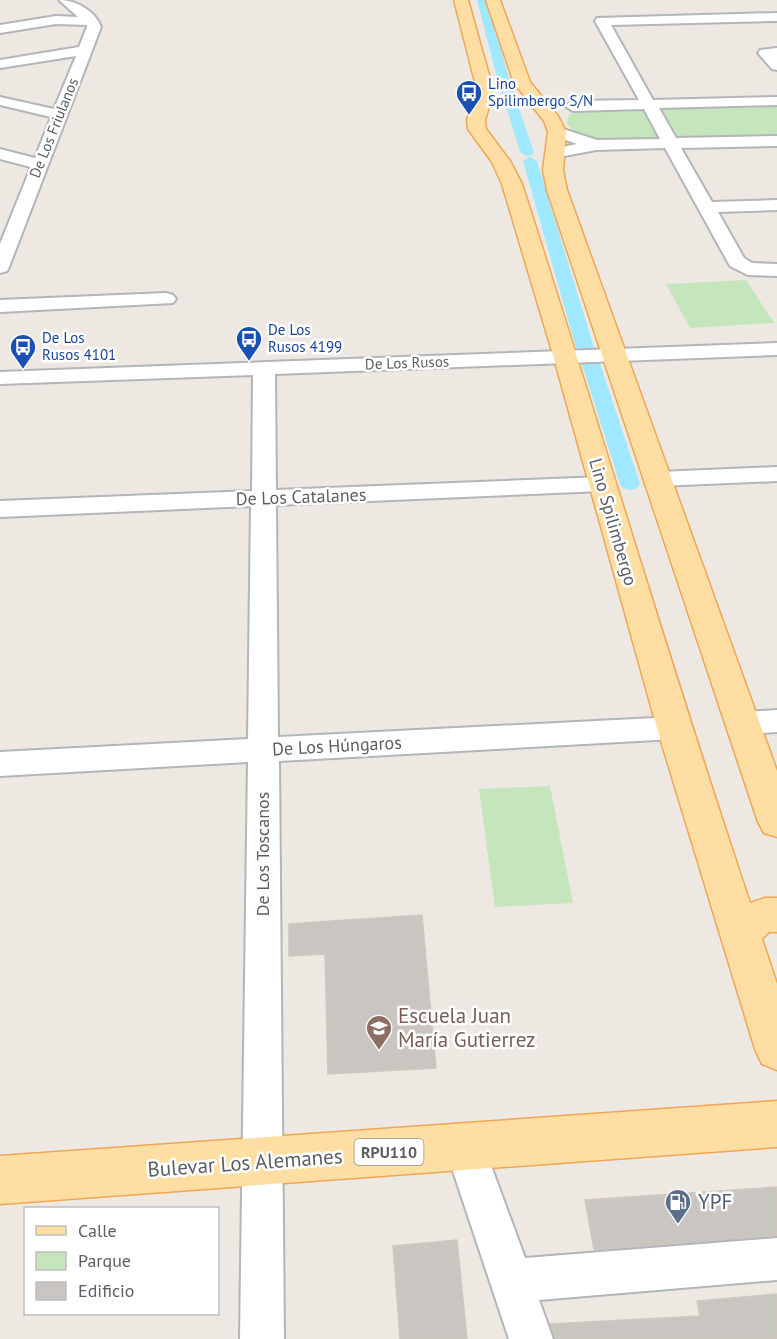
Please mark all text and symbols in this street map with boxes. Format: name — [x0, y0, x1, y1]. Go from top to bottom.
place label: Lino Spilimbergo S/N — [488, 74, 593, 110]
street label: De Los Friulanos — [25, 75, 82, 181]
bus stop icon: Lino Spilimbergo S/N — [454, 78, 484, 116]
place label: De Los Rusos 4199 — [268, 320, 342, 356]
bus stop icon: De Los Rusos 4199 — [234, 324, 264, 362]
place label: De Los Rusos 4101 — [42, 328, 116, 364]
bus stop icon: De Los Rusos 4101 — [8, 332, 38, 370]
street label: De Los Rusos — [365, 352, 449, 373]
street label: Lino Spilimbergo — [584, 455, 643, 588]
street label: De Los Catalanes — [235, 483, 367, 510]
street label: De Los Húngaros — [272, 731, 402, 760]
street label: De Los Toscanos — [251, 792, 274, 916]
place label: Escuela Juan María Gutierrez — [398, 1002, 536, 1053]
school or university icon: Escuela Juan María Gutierrez — [364, 1013, 394, 1051]
road number: RPU110 — [354, 1139, 424, 1165]
street label: Bulevar Los Alemanes — [147, 1142, 343, 1183]
fuel station icon: YPF — [663, 1187, 693, 1225]
place label: YPF — [698, 1188, 732, 1215]
legend — [24, 1207, 219, 1315]
text: Calle — [78, 1219, 117, 1242]
text: Parque — [78, 1249, 131, 1272]
text: Edificio — [78, 1279, 134, 1302]

